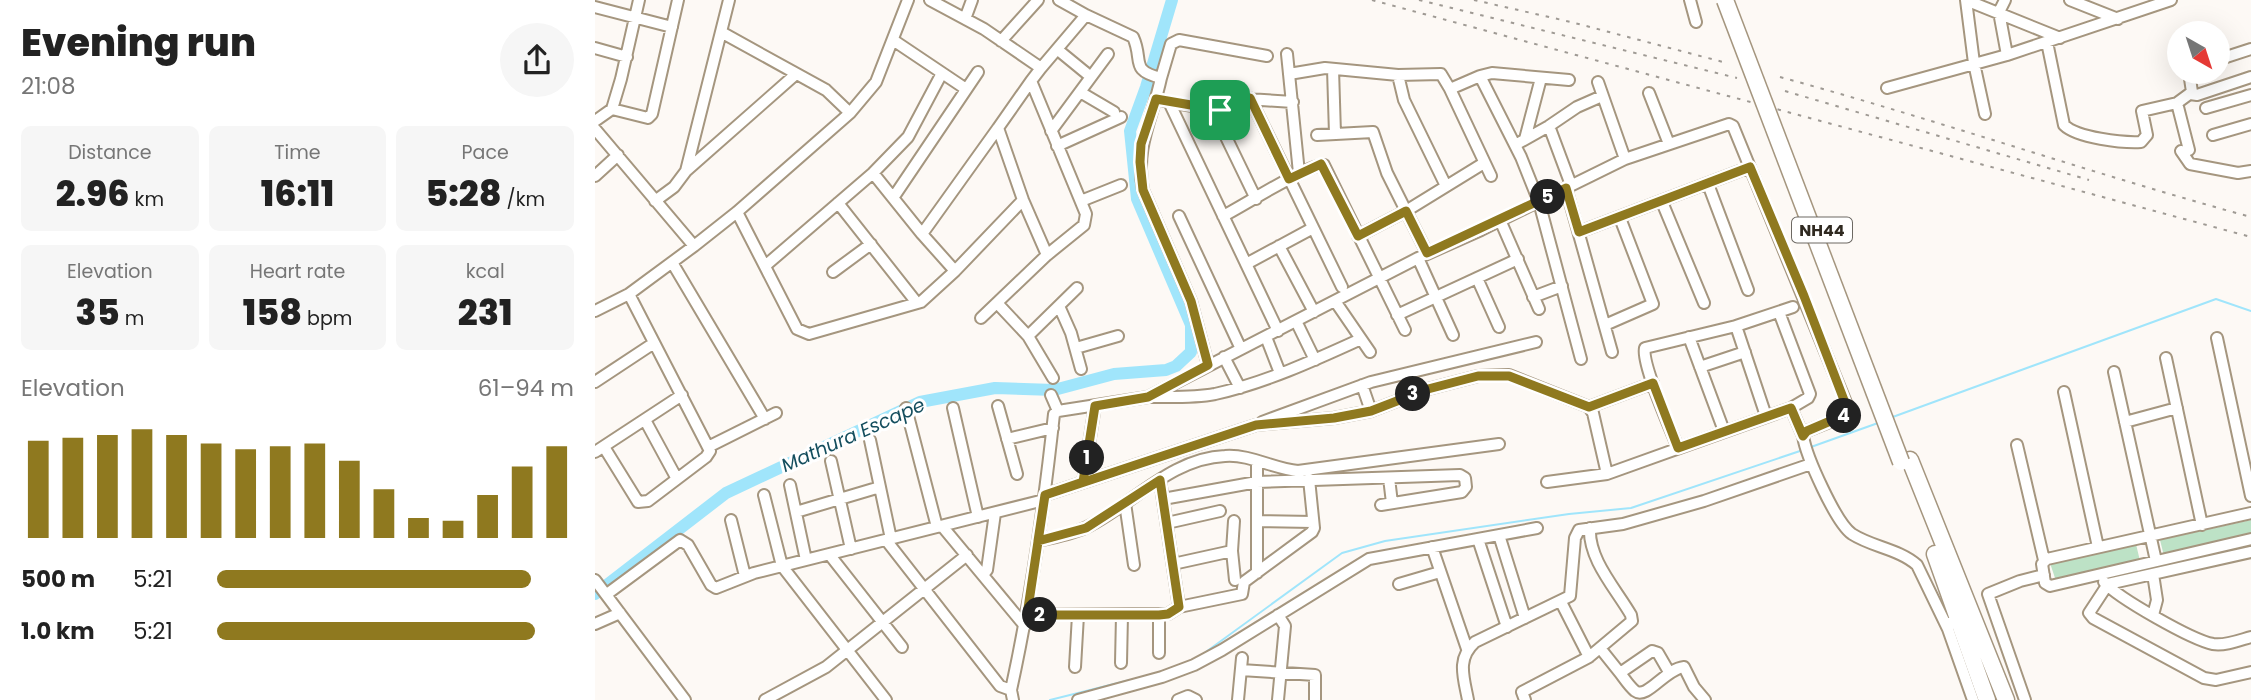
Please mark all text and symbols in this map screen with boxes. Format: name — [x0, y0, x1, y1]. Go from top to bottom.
text: Evening run — [21, 16, 256, 69]
north arrow — [2167, 21, 2229, 84]
map controls — [2167, 21, 2230, 84]
button: share — [500, 23, 574, 97]
text: 21:08 — [21, 70, 75, 102]
pin — [1190, 80, 1250, 140]
icon: arrive — [1201, 91, 1239, 129]
text: Distance — [68, 139, 151, 166]
text: Time — [274, 139, 321, 166]
text: Pace — [462, 139, 509, 166]
text: 2.96 — [56, 169, 130, 218]
text: 16:11 — [261, 169, 334, 218]
text: 5:28 — [425, 169, 502, 218]
pin: 5 — [1531, 180, 1565, 214]
text: 5 — [1541, 183, 1554, 210]
text: km — [130, 186, 164, 213]
text: /km — [502, 186, 545, 213]
road number: NH44 — [1792, 218, 1852, 242]
text: Elevation — [67, 258, 153, 285]
text: Heart rate — [250, 258, 345, 285]
text: kcal — [466, 258, 505, 285]
text: 35 — [75, 288, 120, 337]
text: 158 — [243, 288, 302, 337]
text: 231 — [458, 288, 513, 337]
text: m — [120, 305, 144, 332]
text: bpm — [302, 305, 352, 332]
text: Elevation — [21, 372, 125, 404]
text: 61–94 m — [478, 372, 574, 404]
pin: 3 — [1395, 376, 1431, 412]
text: 3 — [1407, 380, 1418, 407]
water label: Mathura Escape — [777, 391, 929, 479]
pin: 4 — [1827, 398, 1861, 434]
text: 4 — [1837, 402, 1850, 429]
pin: 1 — [1070, 440, 1105, 476]
text: 1 — [1083, 444, 1090, 471]
text: 500 m — [21, 563, 95, 595]
text: 5:21 — [133, 563, 173, 595]
pin: 2 — [1023, 598, 1057, 632]
text: 2 — [1034, 601, 1045, 628]
text: 1.0 km — [21, 615, 95, 647]
text: 5:21 — [133, 615, 173, 647]

